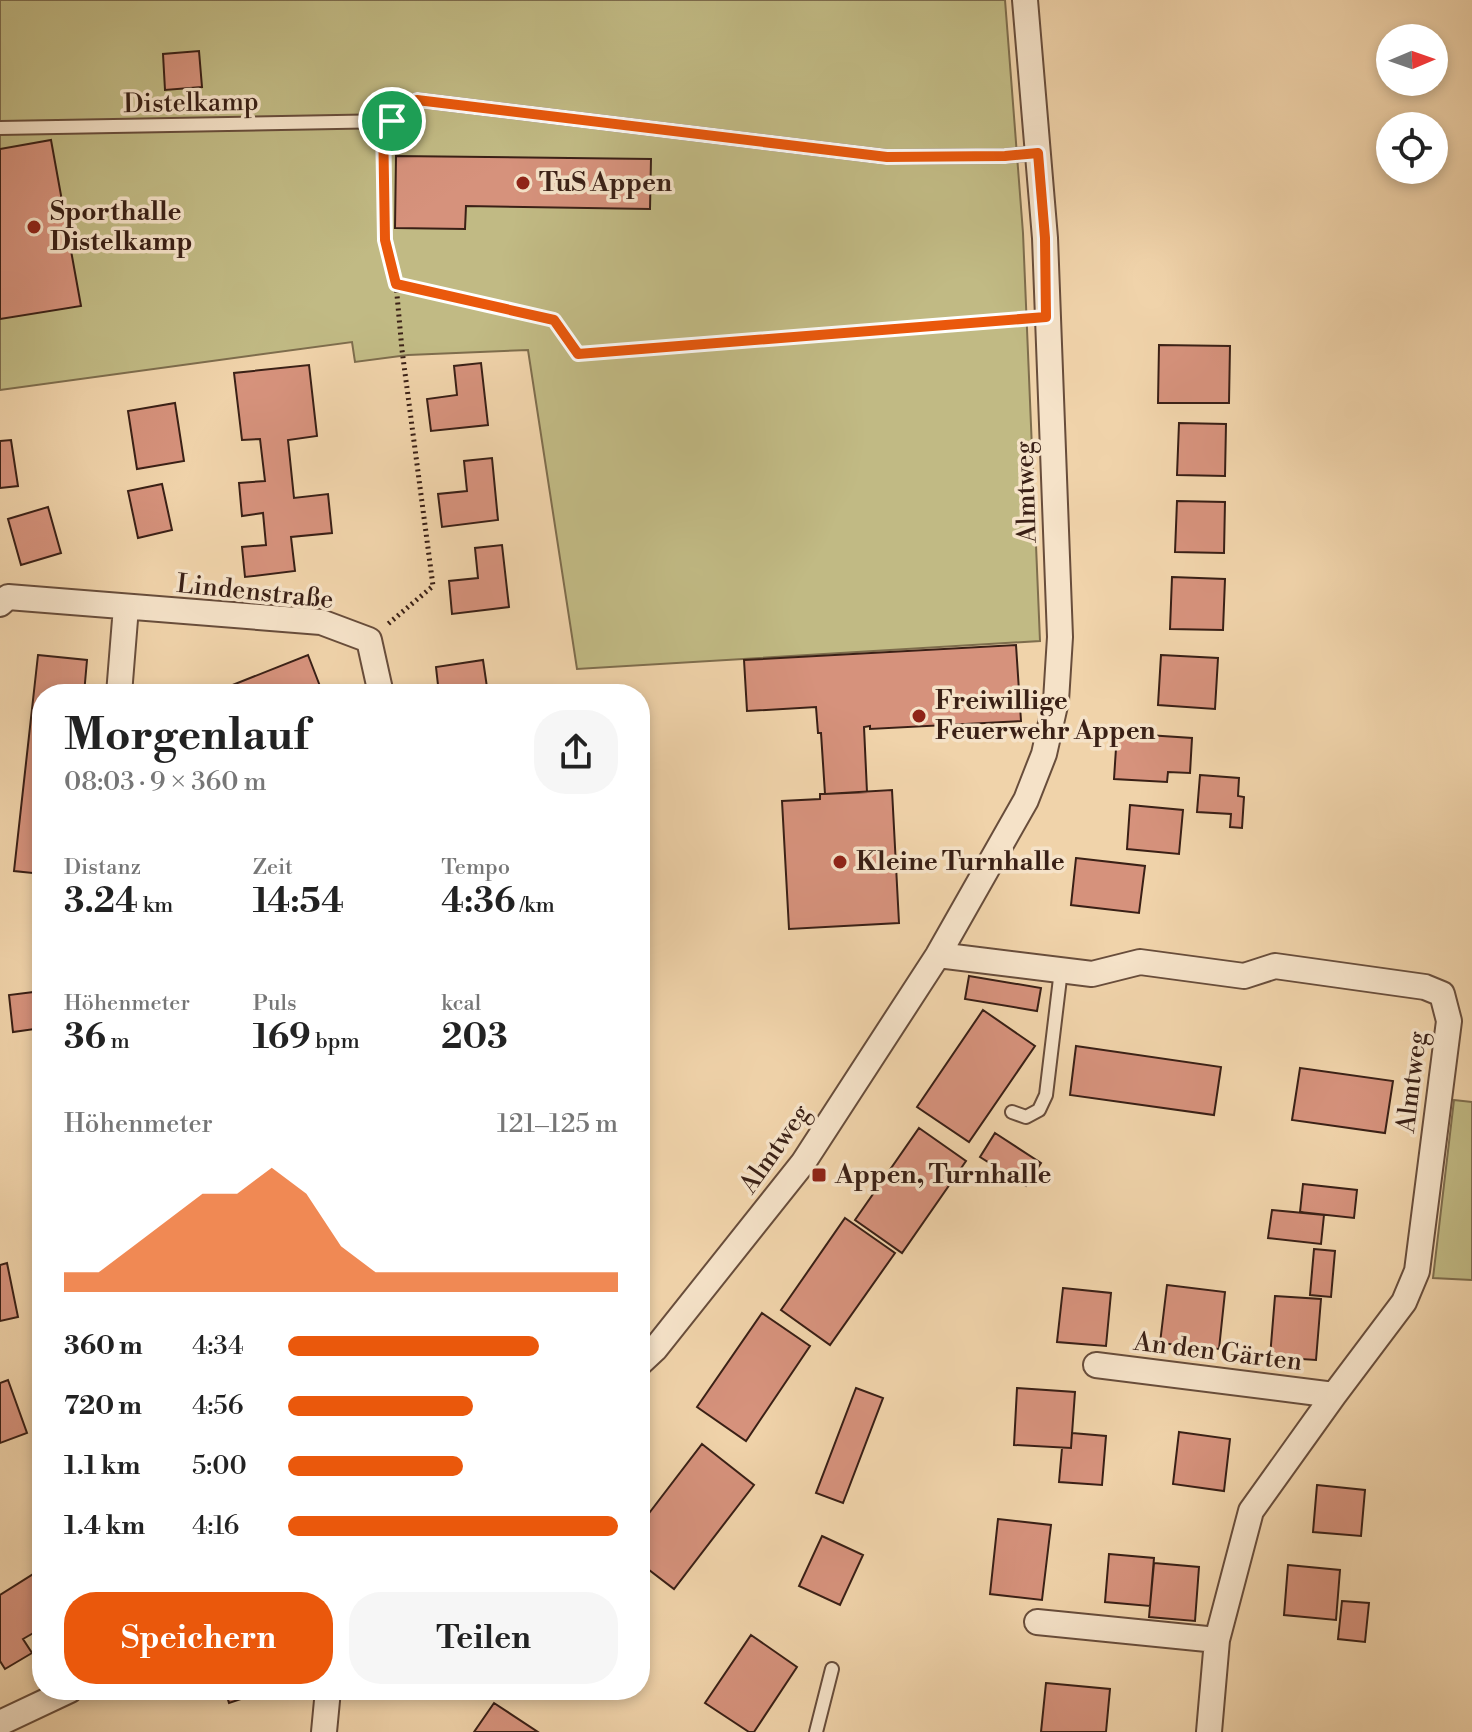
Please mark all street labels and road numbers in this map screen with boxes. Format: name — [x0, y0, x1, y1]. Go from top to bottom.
street label: Distelkamp — [123, 86, 259, 120]
street label: Almtweg — [1008, 440, 1044, 544]
street label: Lindenstraße — [175, 568, 335, 616]
street label: Almtweg — [1390, 1029, 1434, 1135]
street label: Almtweg — [732, 1098, 818, 1201]
street label: An den Gärten — [1131, 1326, 1304, 1378]

